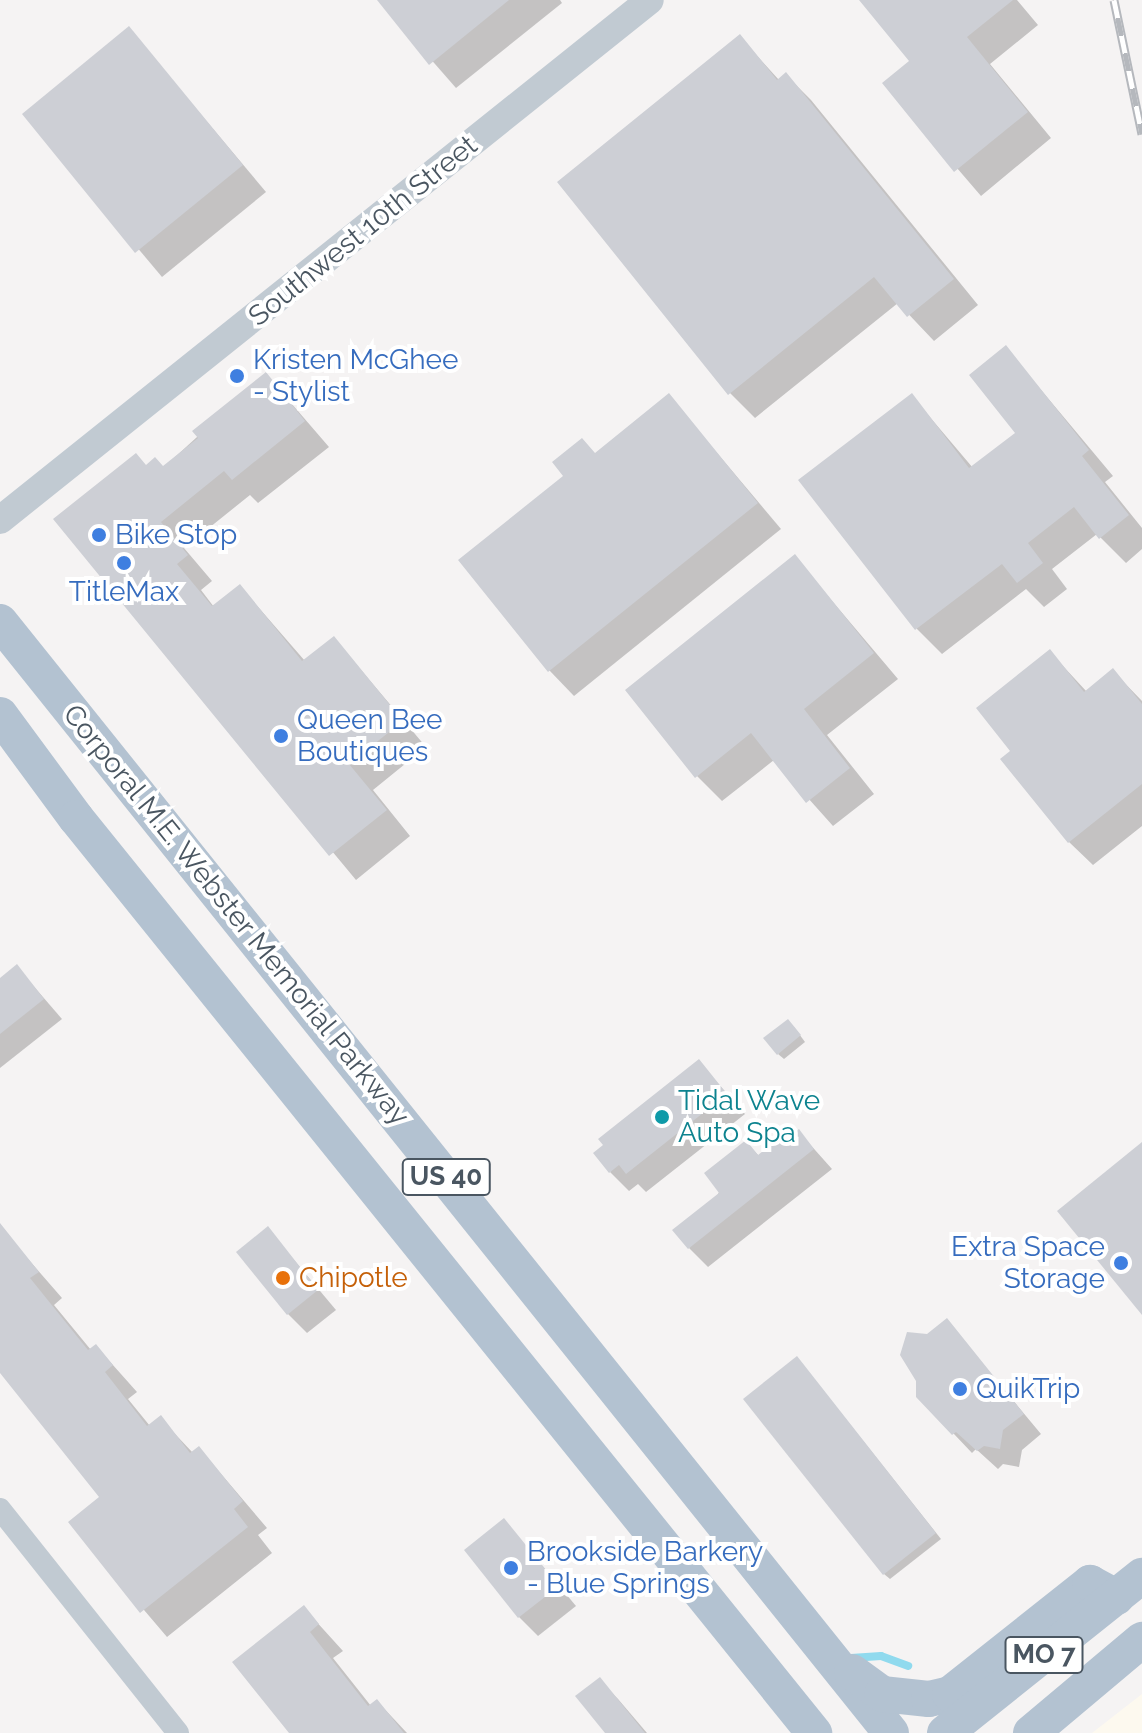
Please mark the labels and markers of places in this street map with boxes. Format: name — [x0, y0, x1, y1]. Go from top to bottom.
place label: Kristen McGhee - Stylist — [253, 343, 458, 409]
marker: Kristen McGhee - Stylist — [228, 367, 246, 385]
place label: Bike Stop — [115, 518, 237, 552]
marker: Bike Stop — [90, 526, 108, 544]
marker: TitleMax — [115, 554, 133, 572]
place label: TitleMax — [69, 575, 179, 609]
place label: Queen Bee Boutiques — [297, 703, 442, 769]
marker: Queen Bee Boutiques — [272, 727, 290, 745]
place label: Tidal Wave Auto Spa — [678, 1084, 822, 1150]
marker: Tidal Wave Auto Spa — [653, 1108, 671, 1126]
place label: Extra Space Storage — [951, 1230, 1105, 1296]
marker: Extra Space Storage — [1112, 1254, 1130, 1272]
place label: Chipotle — [299, 1261, 408, 1295]
marker: Chipotle — [274, 1269, 292, 1287]
place label: QuikTrip — [976, 1372, 1080, 1406]
marker: QuikTrip — [951, 1380, 969, 1398]
place label: Brookside Barkery - Blue Springs — [527, 1535, 763, 1601]
marker: Brookside Barkery - Blue Springs — [502, 1559, 520, 1577]

